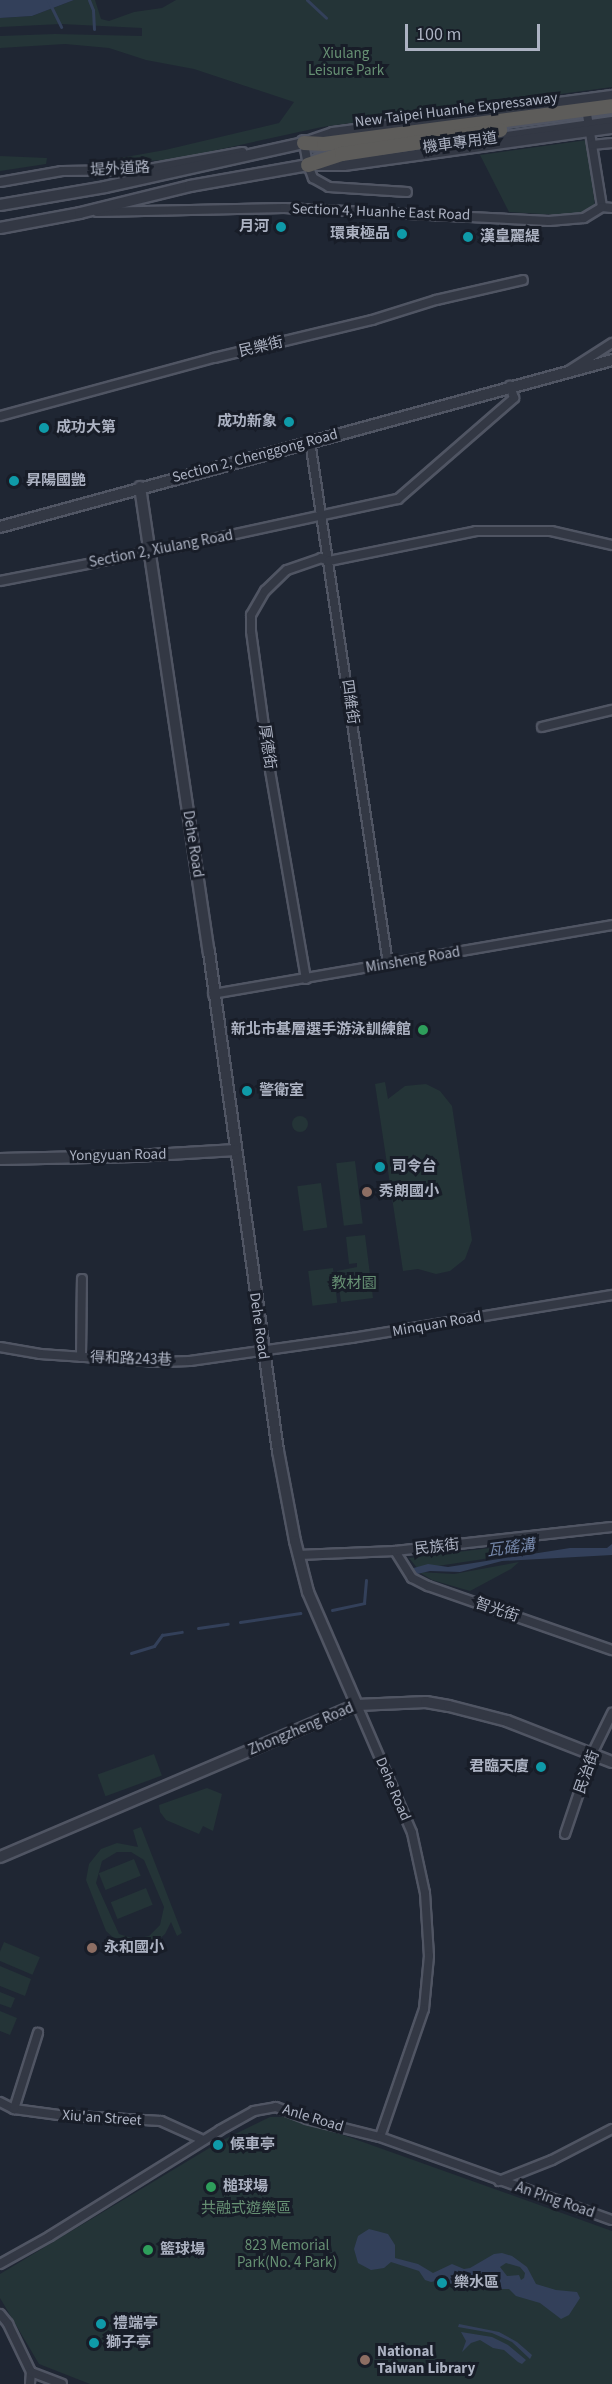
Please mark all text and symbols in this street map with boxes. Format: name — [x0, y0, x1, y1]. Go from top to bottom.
scale bar — [408, 12, 543, 50]
text: 100 m — [416, 22, 461, 47]
park label: Xiulang Leisure Park — [308, 44, 384, 79]
street label: New Taipei Huanhe Expressaway — [354, 89, 558, 131]
street label: 機車專用道 — [422, 129, 498, 157]
street label: 堤外道路 — [90, 158, 150, 180]
street label: Section 4, Huanhe East Road — [292, 200, 470, 224]
place label: 月河 — [239, 218, 269, 236]
marker: 月河 — [274, 220, 288, 234]
place label: 環東極品 — [330, 225, 390, 243]
marker: 環東極品 — [395, 227, 409, 241]
place label: 漢皇麗緹 — [480, 228, 540, 246]
marker: 漢皇麗緹 — [461, 230, 475, 244]
street label: 民樂街 — [237, 333, 285, 361]
place label: 成功新象 — [217, 413, 277, 431]
marker: 成功新象 — [282, 415, 296, 429]
place label: 成功大第 — [56, 419, 116, 437]
marker: 成功大第 — [37, 421, 51, 435]
street label: Section 2, Chenggong Road — [170, 425, 340, 487]
place label: 昇陽國艷 — [26, 472, 86, 490]
marker: 昇陽國艷 — [7, 474, 21, 488]
street label: Section 2, Xiulang Road — [87, 526, 235, 572]
street label: 四維街 — [338, 678, 362, 726]
street label: 厚德街 — [255, 723, 279, 771]
street label: Dehe Road — [179, 809, 207, 879]
street label: Minsheng Road — [364, 943, 462, 977]
place label: 新北市基層選手游泳訓練館 — [231, 1021, 411, 1039]
marker: 新北市基層選手游泳訓練館 — [416, 1023, 430, 1037]
place label: 警衛室 — [259, 1082, 304, 1100]
marker: 警衛室 — [240, 1084, 254, 1098]
street label: Yongyuan Road — [69, 1145, 167, 1165]
place label: 司令台 — [392, 1158, 437, 1176]
marker: 司令台 — [373, 1160, 387, 1174]
place label: 秀朗國小 — [379, 1183, 439, 1201]
marker: 秀朗國小 — [360, 1185, 374, 1199]
park label: 教材園 — [332, 1275, 376, 1293]
street label: Dehe Road — [245, 1291, 273, 1361]
street label: Minquan Road — [391, 1307, 483, 1341]
street label: 得和路243巷 — [90, 1349, 172, 1369]
street label: 民族街 — [414, 1536, 460, 1558]
water label: 瓦磘溝 — [486, 1536, 536, 1560]
street label: 智光街 — [473, 1594, 521, 1626]
street label: Zhongzheng Road — [246, 1699, 356, 1759]
street label: 民治街 — [571, 1748, 603, 1796]
street label: Dehe Road — [372, 1754, 414, 1824]
place label: 君臨天廈 — [469, 1758, 529, 1776]
marker: 君臨天廈 — [534, 1760, 548, 1774]
place label: 永和國小 — [104, 1939, 164, 1957]
marker: 永和國小 — [85, 1941, 99, 1955]
street label: Anle Road — [280, 2100, 346, 2136]
street label: Xiu'an Street — [62, 2106, 142, 2130]
place label: 候車亭 — [230, 2136, 275, 2154]
marker: 候車亭 — [211, 2138, 225, 2152]
place label: 槌球場 — [223, 2178, 268, 2196]
street label: An Ping Road — [513, 2178, 597, 2222]
marker: 槌球場 — [204, 2180, 218, 2194]
park label: 共融式遊樂區 — [201, 2200, 291, 2218]
park label: 823 Memorial Park(No. 4 Park) — [237, 2236, 337, 2271]
place label: 籃球場 — [160, 2241, 205, 2259]
marker: 籃球場 — [141, 2243, 155, 2257]
place label: 樂水區 — [454, 2274, 499, 2292]
marker: 樂水區 — [435, 2276, 449, 2290]
place label: 禮端亭 — [113, 2315, 158, 2333]
marker: 禮端亭 — [94, 2317, 108, 2331]
place label: 獅子亭 — [106, 2334, 151, 2352]
marker: 獅子亭 — [87, 2336, 101, 2350]
place label: National Taiwan Library — [377, 2342, 475, 2377]
marker: National Taiwan Library — [358, 2353, 372, 2367]

